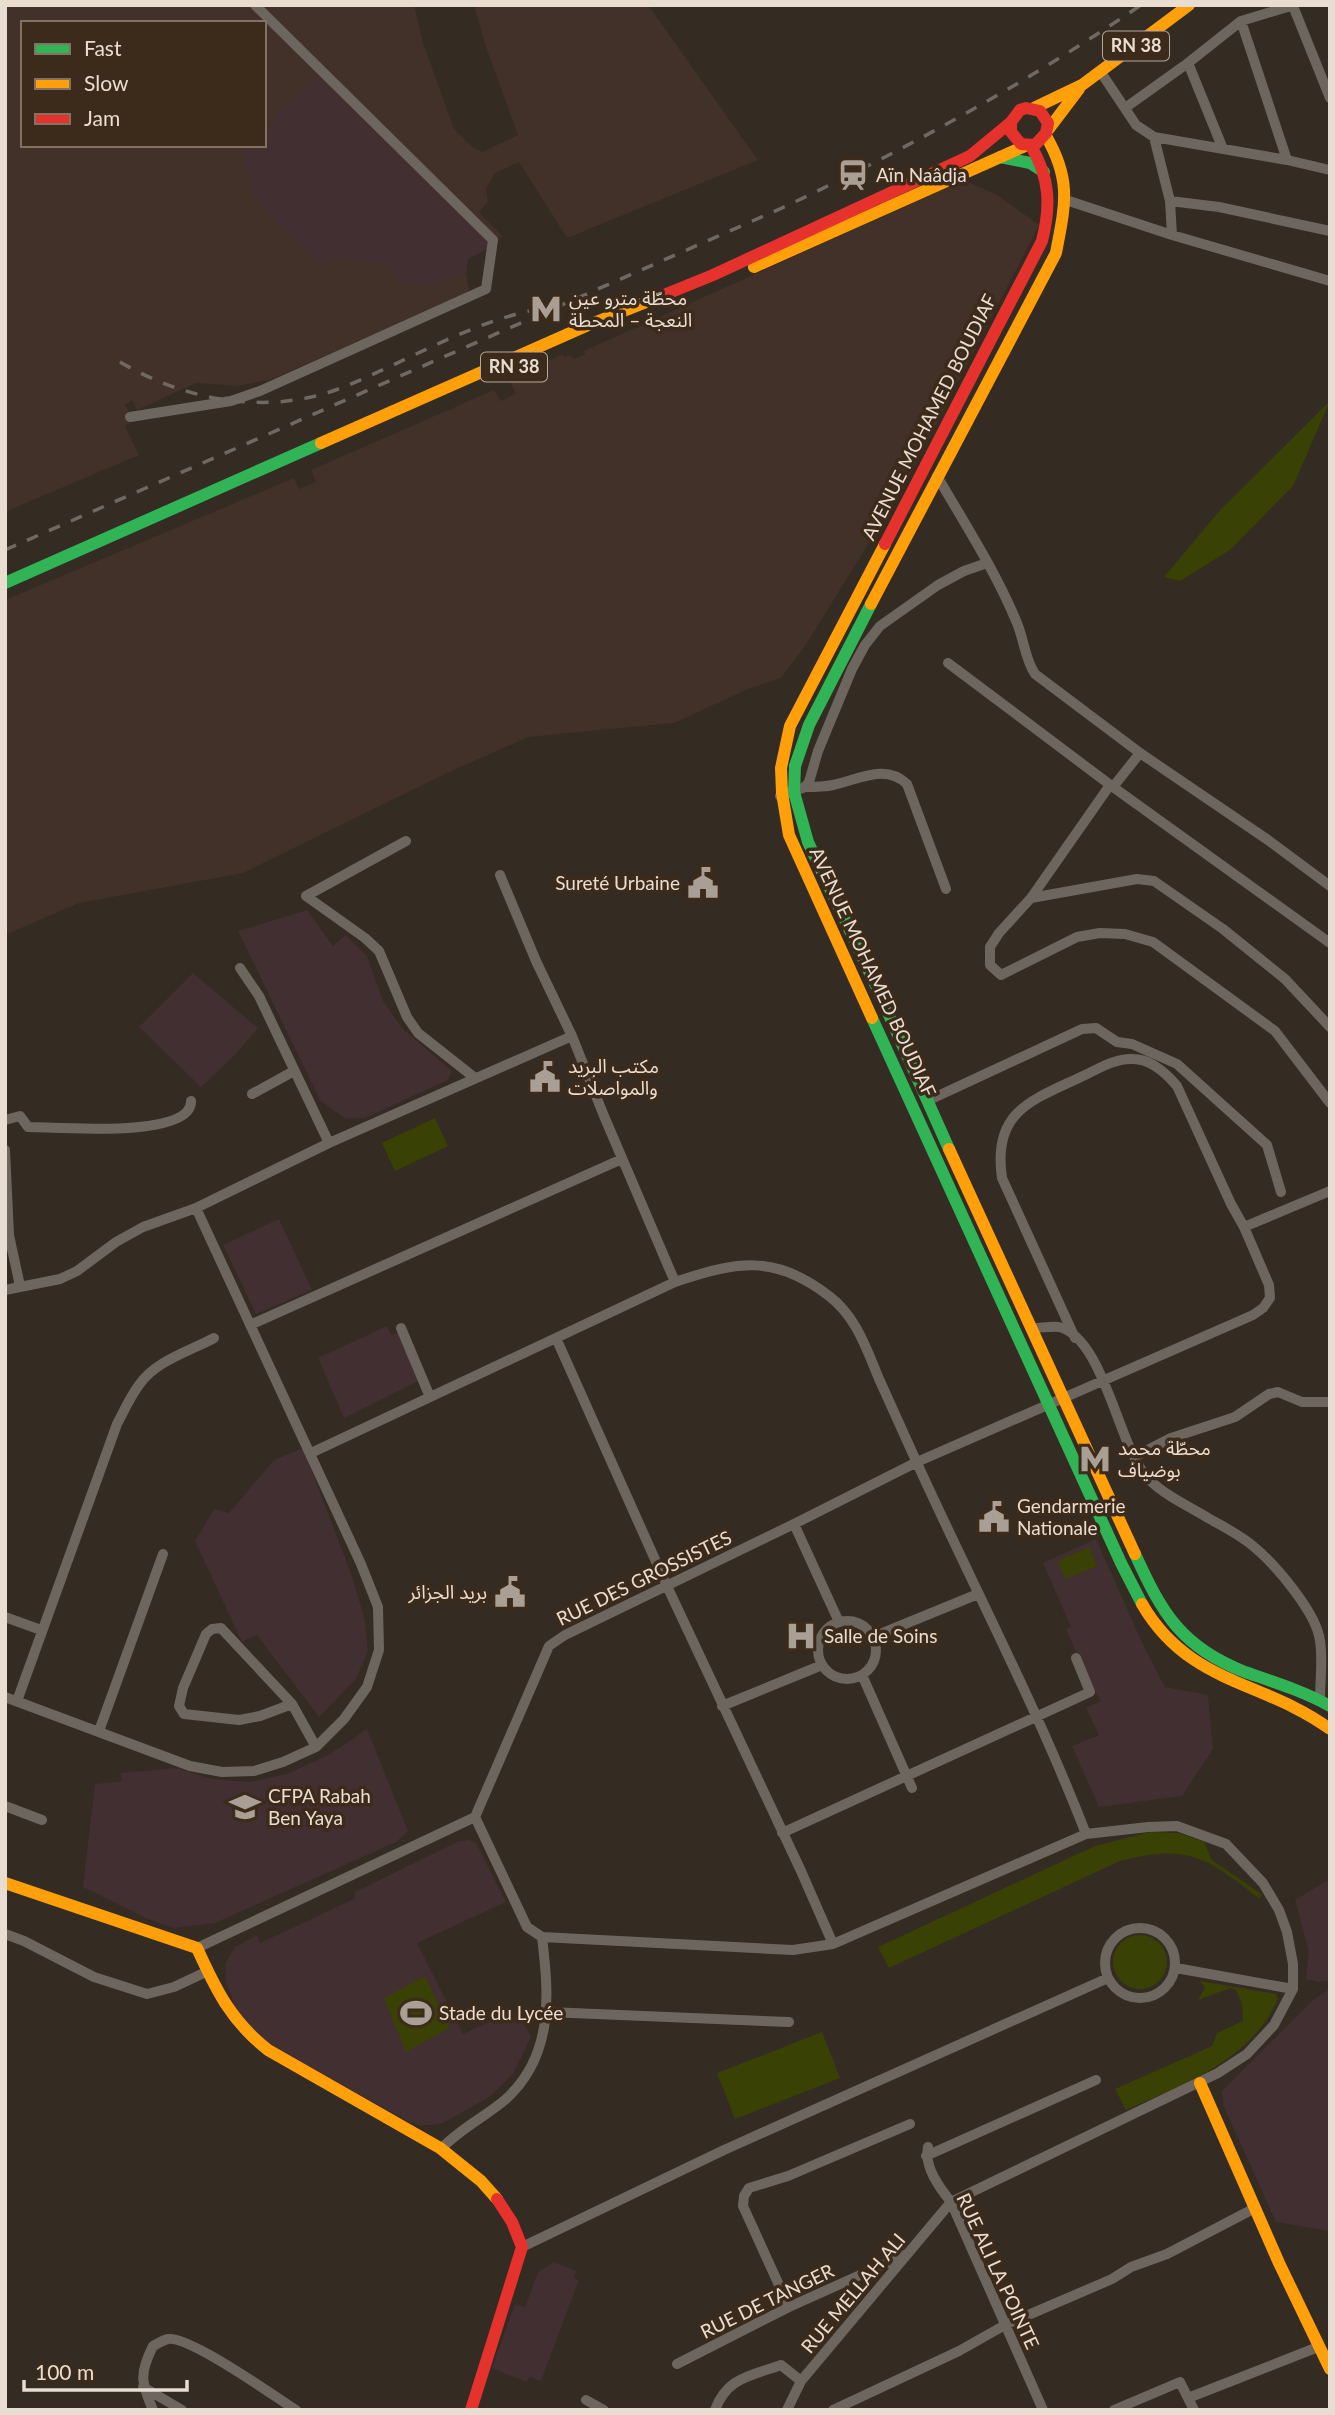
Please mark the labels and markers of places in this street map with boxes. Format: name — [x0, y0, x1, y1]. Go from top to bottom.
station icon: Aïn Naâdja — [836, 158, 870, 192]
place label: Aïn Naâdja — [876, 163, 967, 186]
place label: محطّة مترو عين النعجة – المحطة — [569, 286, 692, 331]
metro station icon: محطّة مترو عين النعجة – المحطة — [529, 292, 563, 326]
public building icon: Sureté Urbaine — [686, 866, 720, 900]
place label: Sureté Urbaine — [555, 871, 680, 894]
place label: مكتب البريد والمواصلات — [568, 1054, 659, 1100]
public building icon: مكتب البريد والمواصلات — [528, 1060, 562, 1094]
place label: محطّة محمد بوضياف — [1118, 1436, 1211, 1482]
metro station icon: محطّة محمد بوضياف — [1078, 1442, 1112, 1476]
place label: Gendarmerie Nationale — [1017, 1494, 1126, 1539]
public building icon: Gendarmerie Nationale — [977, 1500, 1011, 1534]
public building icon: بريد الجزائر — [493, 1575, 527, 1609]
place label: بريد الجزائر — [408, 1580, 487, 1604]
hospital icon: Salle de Soins — [784, 1619, 818, 1653]
place label: Salle de Soins — [824, 1624, 937, 1647]
place label: CFPA Rabah Ben Yaya — [268, 1784, 371, 1829]
school or university icon: CFPA Rabah Ben Yaya — [228, 1790, 262, 1824]
sports icon: Stade du Lycée — [399, 1996, 433, 2030]
place label: Stade du Lycée — [439, 2001, 563, 2024]

